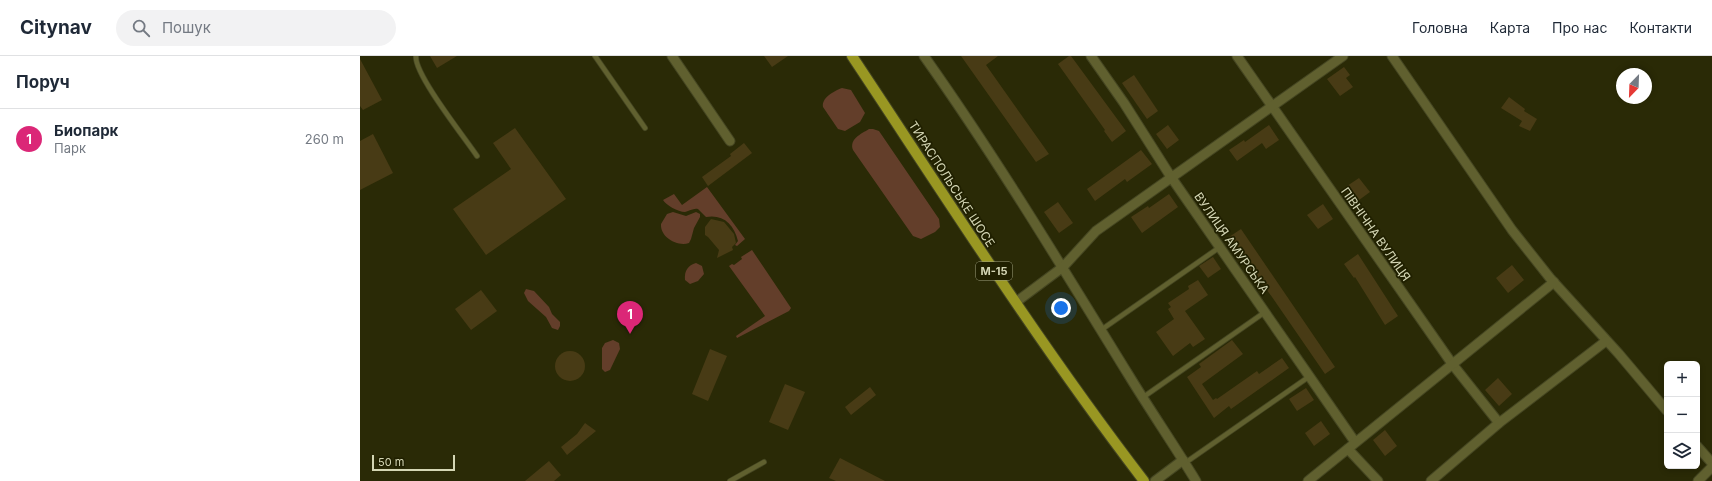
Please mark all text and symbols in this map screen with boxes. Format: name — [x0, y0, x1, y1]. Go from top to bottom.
search box — [116, 10, 396, 46]
text: Citynav — [20, 16, 92, 39]
icon: search — [130, 17, 152, 39]
text: Пошук — [162, 18, 211, 37]
text: Головна — [1412, 19, 1468, 36]
text: Карта — [1490, 19, 1530, 36]
text: Про нас — [1552, 19, 1607, 36]
text: Контакти — [1629, 19, 1692, 36]
north arrow — [1616, 68, 1652, 104]
text: Поруч — [16, 72, 70, 92]
street label: ТИРАСПОЛЬСЬКЕ ШОСЕ — [906, 118, 998, 250]
text: Биопарк — [54, 121, 118, 140]
text: 1 — [26, 131, 32, 147]
text: 260 m — [305, 131, 344, 147]
text: Парк — [54, 140, 86, 156]
street label: ПІВНІЧНА ВУЛИЦЯ — [1338, 184, 1414, 284]
street label: ВУЛИЦЯ АМУРСЬКА — [1191, 189, 1273, 297]
road number: М-15 — [976, 262, 1012, 280]
your location — [1051, 298, 1071, 318]
pin: 1 — [617, 301, 643, 334]
map controls — [1664, 361, 1700, 469]
button: + — [1664, 361, 1700, 397]
button: − — [1664, 397, 1700, 433]
button: layers — [1664, 433, 1700, 469]
scale bar — [372, 453, 455, 472]
text: 50 m — [378, 455, 404, 469]

